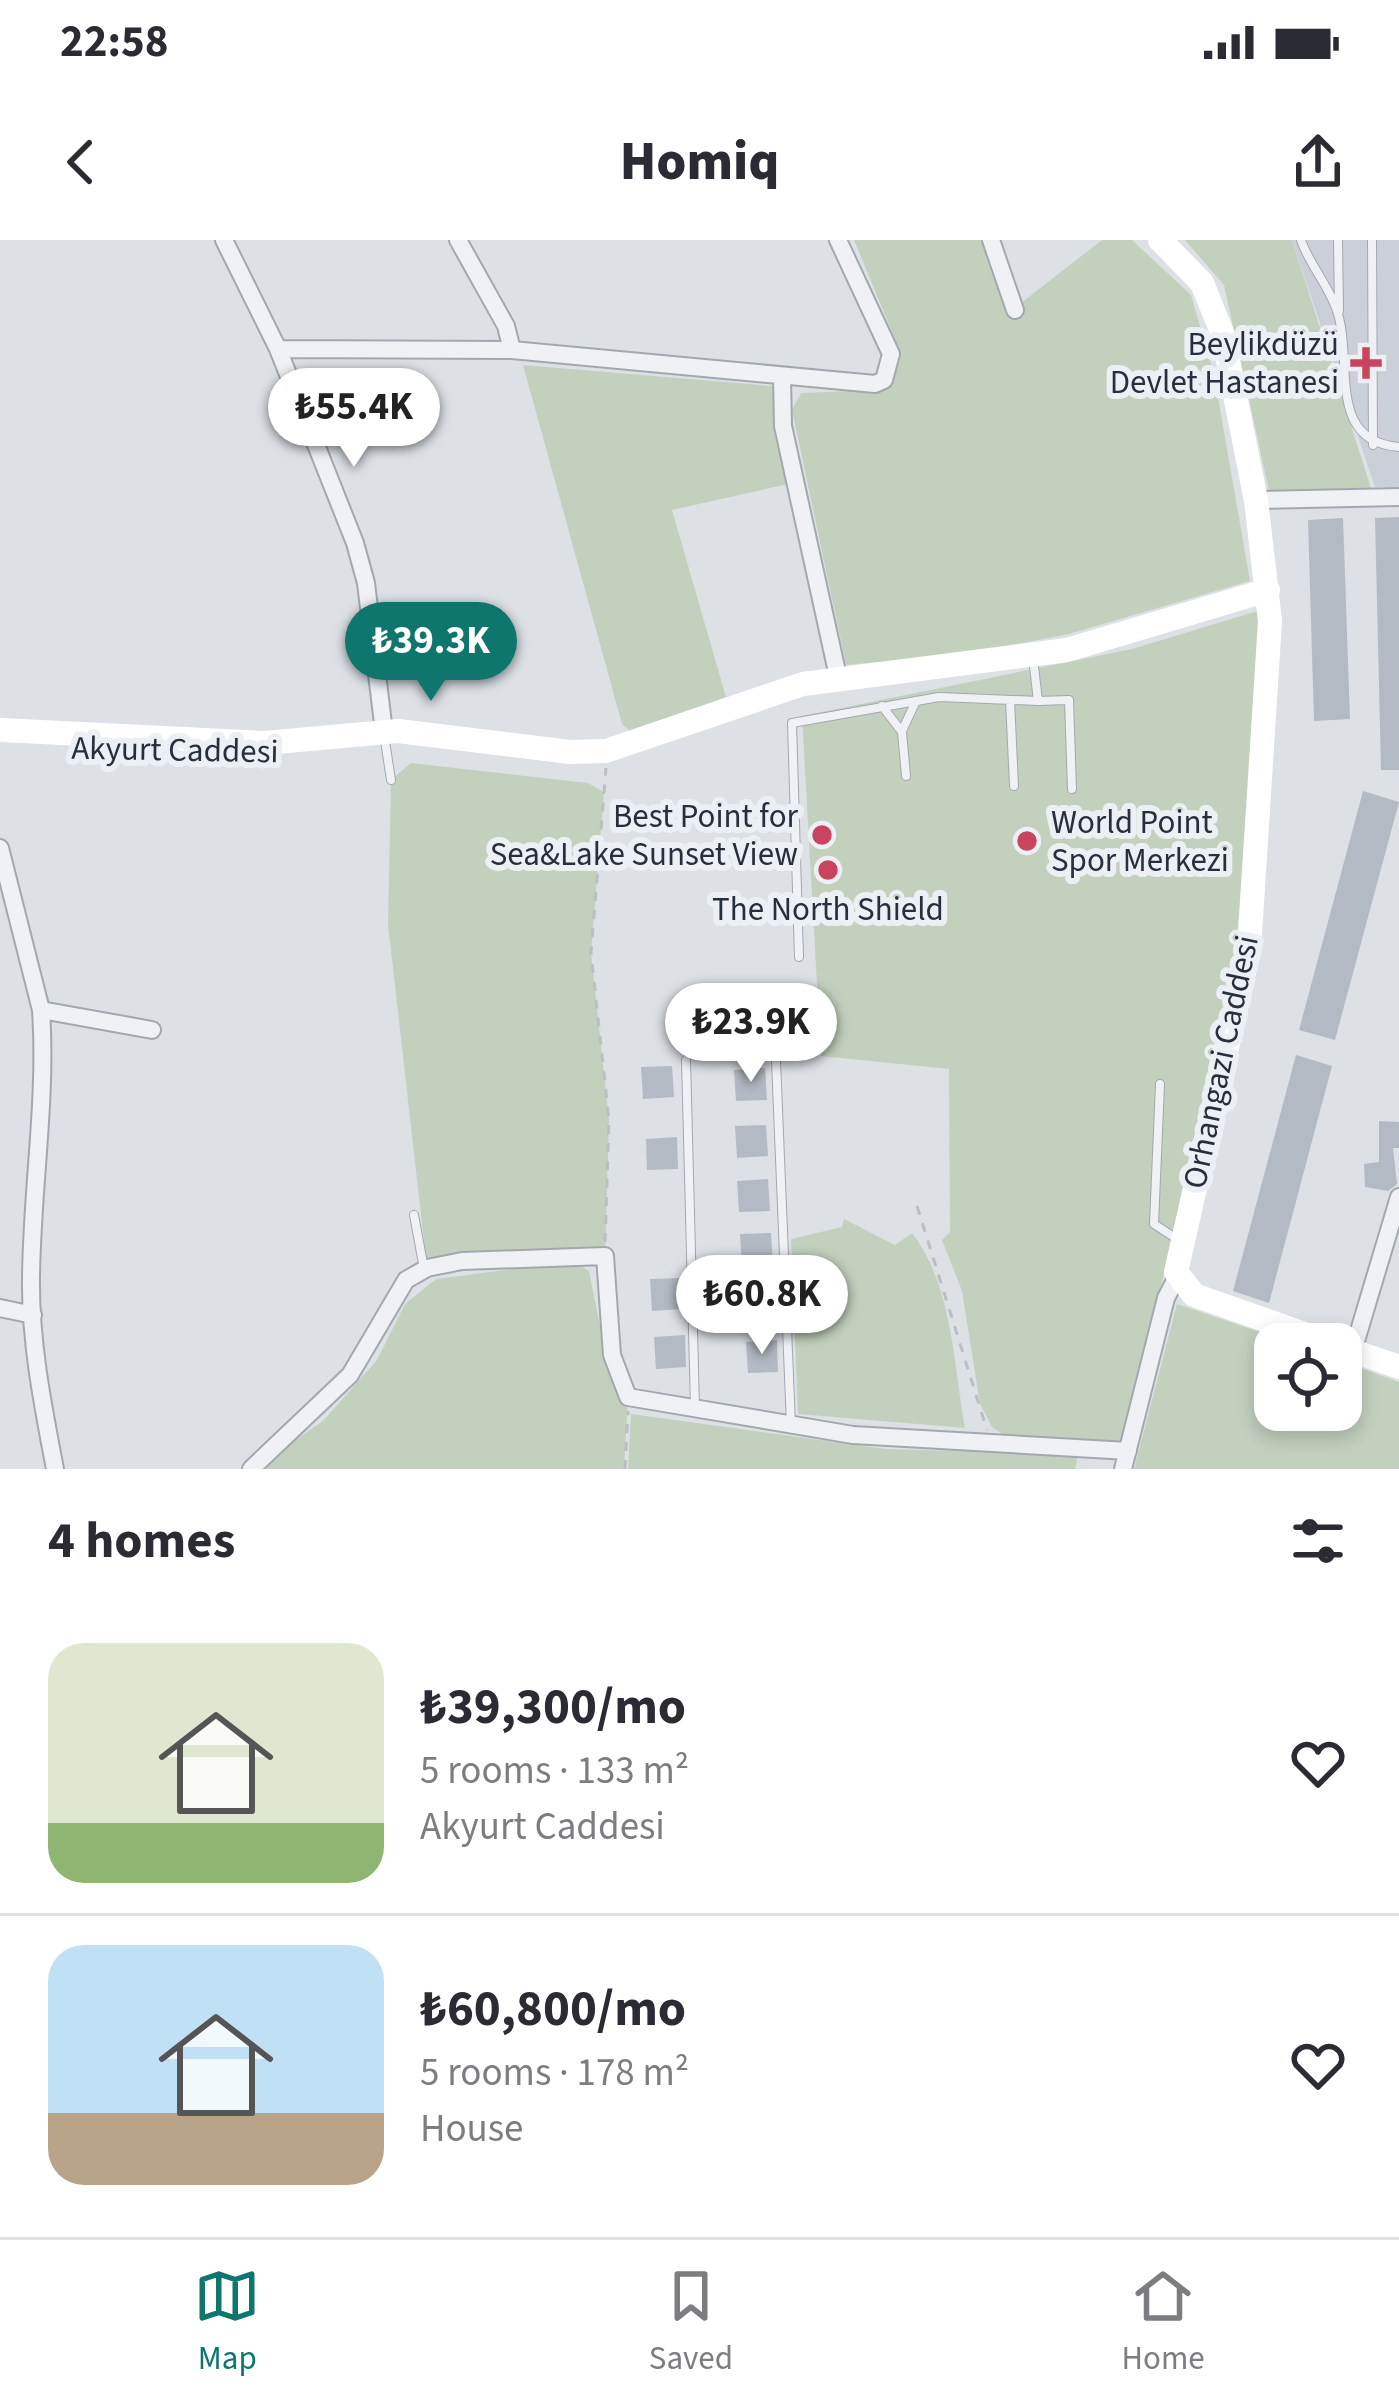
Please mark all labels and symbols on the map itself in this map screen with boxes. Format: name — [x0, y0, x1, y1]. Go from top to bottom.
place label: Beylikdüzü Devlet Hastanesi — [1110, 321, 1339, 406]
marker: Beylikdüzü Devlet Hastanesi — [1350, 347, 1382, 379]
pin: ₺55.4K — [256, 368, 452, 470]
pin: ₺39.3K — [333, 602, 529, 704]
street label: Akyurt Caddesi — [71, 725, 279, 775]
place label: Best Point for Sea&Lake Sunset View — [490, 793, 799, 878]
place label: World Point Spor Merkezi — [1051, 799, 1229, 884]
marker: Best Point for Sea&Lake Sunset View — [809, 822, 835, 848]
marker: World Point Spor Merkezi — [1014, 828, 1040, 854]
marker: The North Shield — [815, 857, 841, 883]
place label: The North Shield — [712, 886, 944, 933]
street label: Orhangazi Caddesi — [1171, 931, 1271, 1193]
pin: ₺23.9K — [653, 983, 849, 1085]
pin: ₺60.8K — [664, 1255, 860, 1357]

